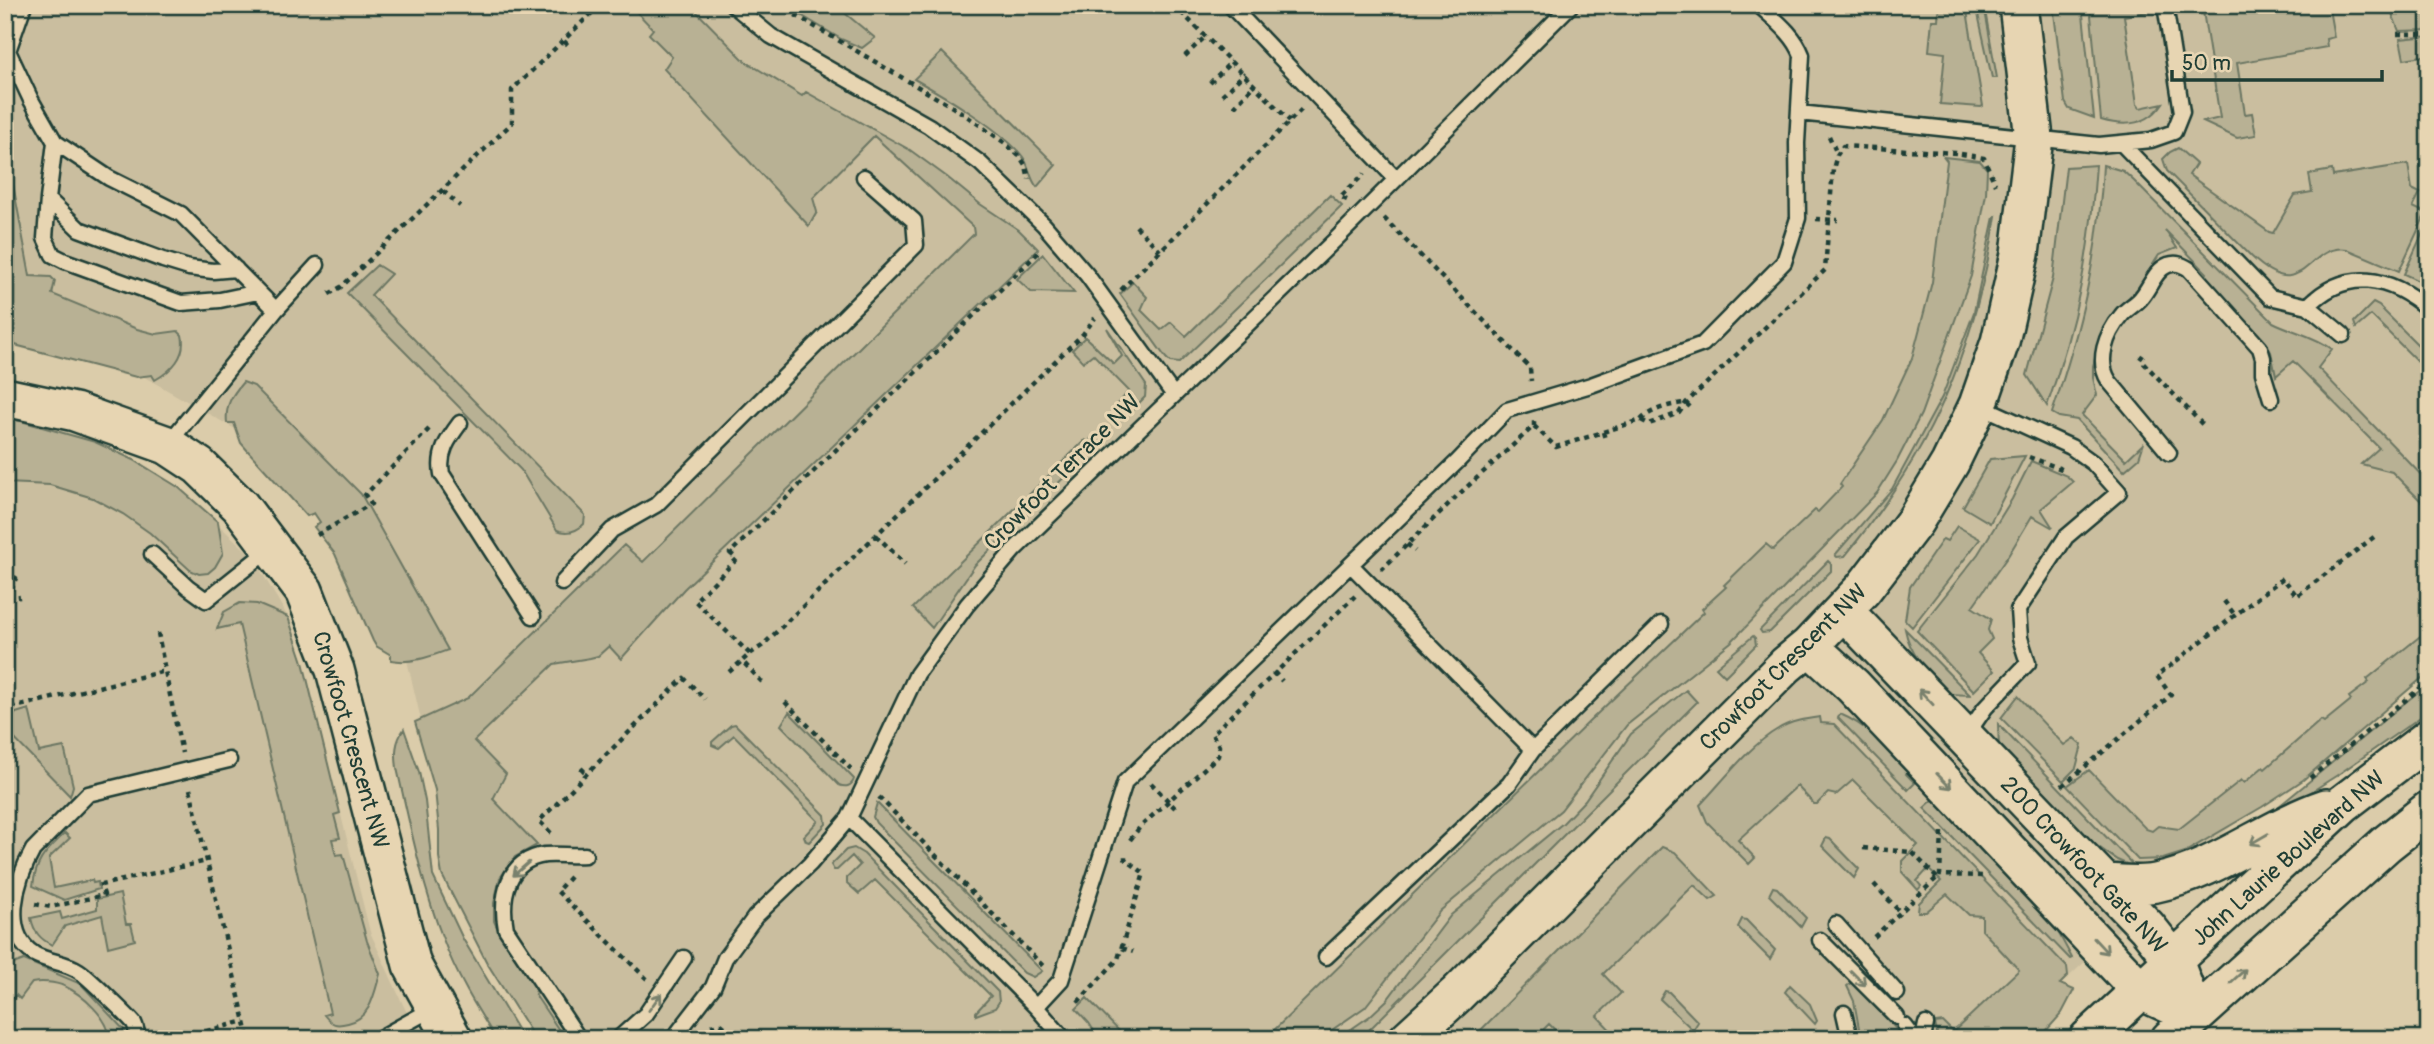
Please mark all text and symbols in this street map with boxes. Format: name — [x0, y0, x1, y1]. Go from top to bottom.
scale bar — [2172, 38, 2382, 82]
text: 50 m — [2182, 50, 2231, 77]
street label: Crowfoot Terrace NW — [978, 388, 1146, 556]
street label: Crowfoot Crescent NW — [1693, 577, 1873, 757]
street label: Crowfoot Crescent NW — [306, 628, 396, 852]
one-way arrow — [1917, 689, 1934, 706]
street label: John Laurie Boulevard NW — [2186, 764, 2390, 952]
street label: 200 Crowfoot Gate NW — [1994, 770, 2174, 960]
one-way arrow — [1936, 772, 1953, 789]
one-way arrow — [2249, 832, 2269, 846]
one-way arrow — [512, 861, 530, 877]
one-way arrow — [2092, 937, 2109, 954]
one-way arrow — [2229, 968, 2247, 984]
one-way arrow — [1850, 970, 1867, 987]
one-way arrow — [648, 993, 662, 1012]

